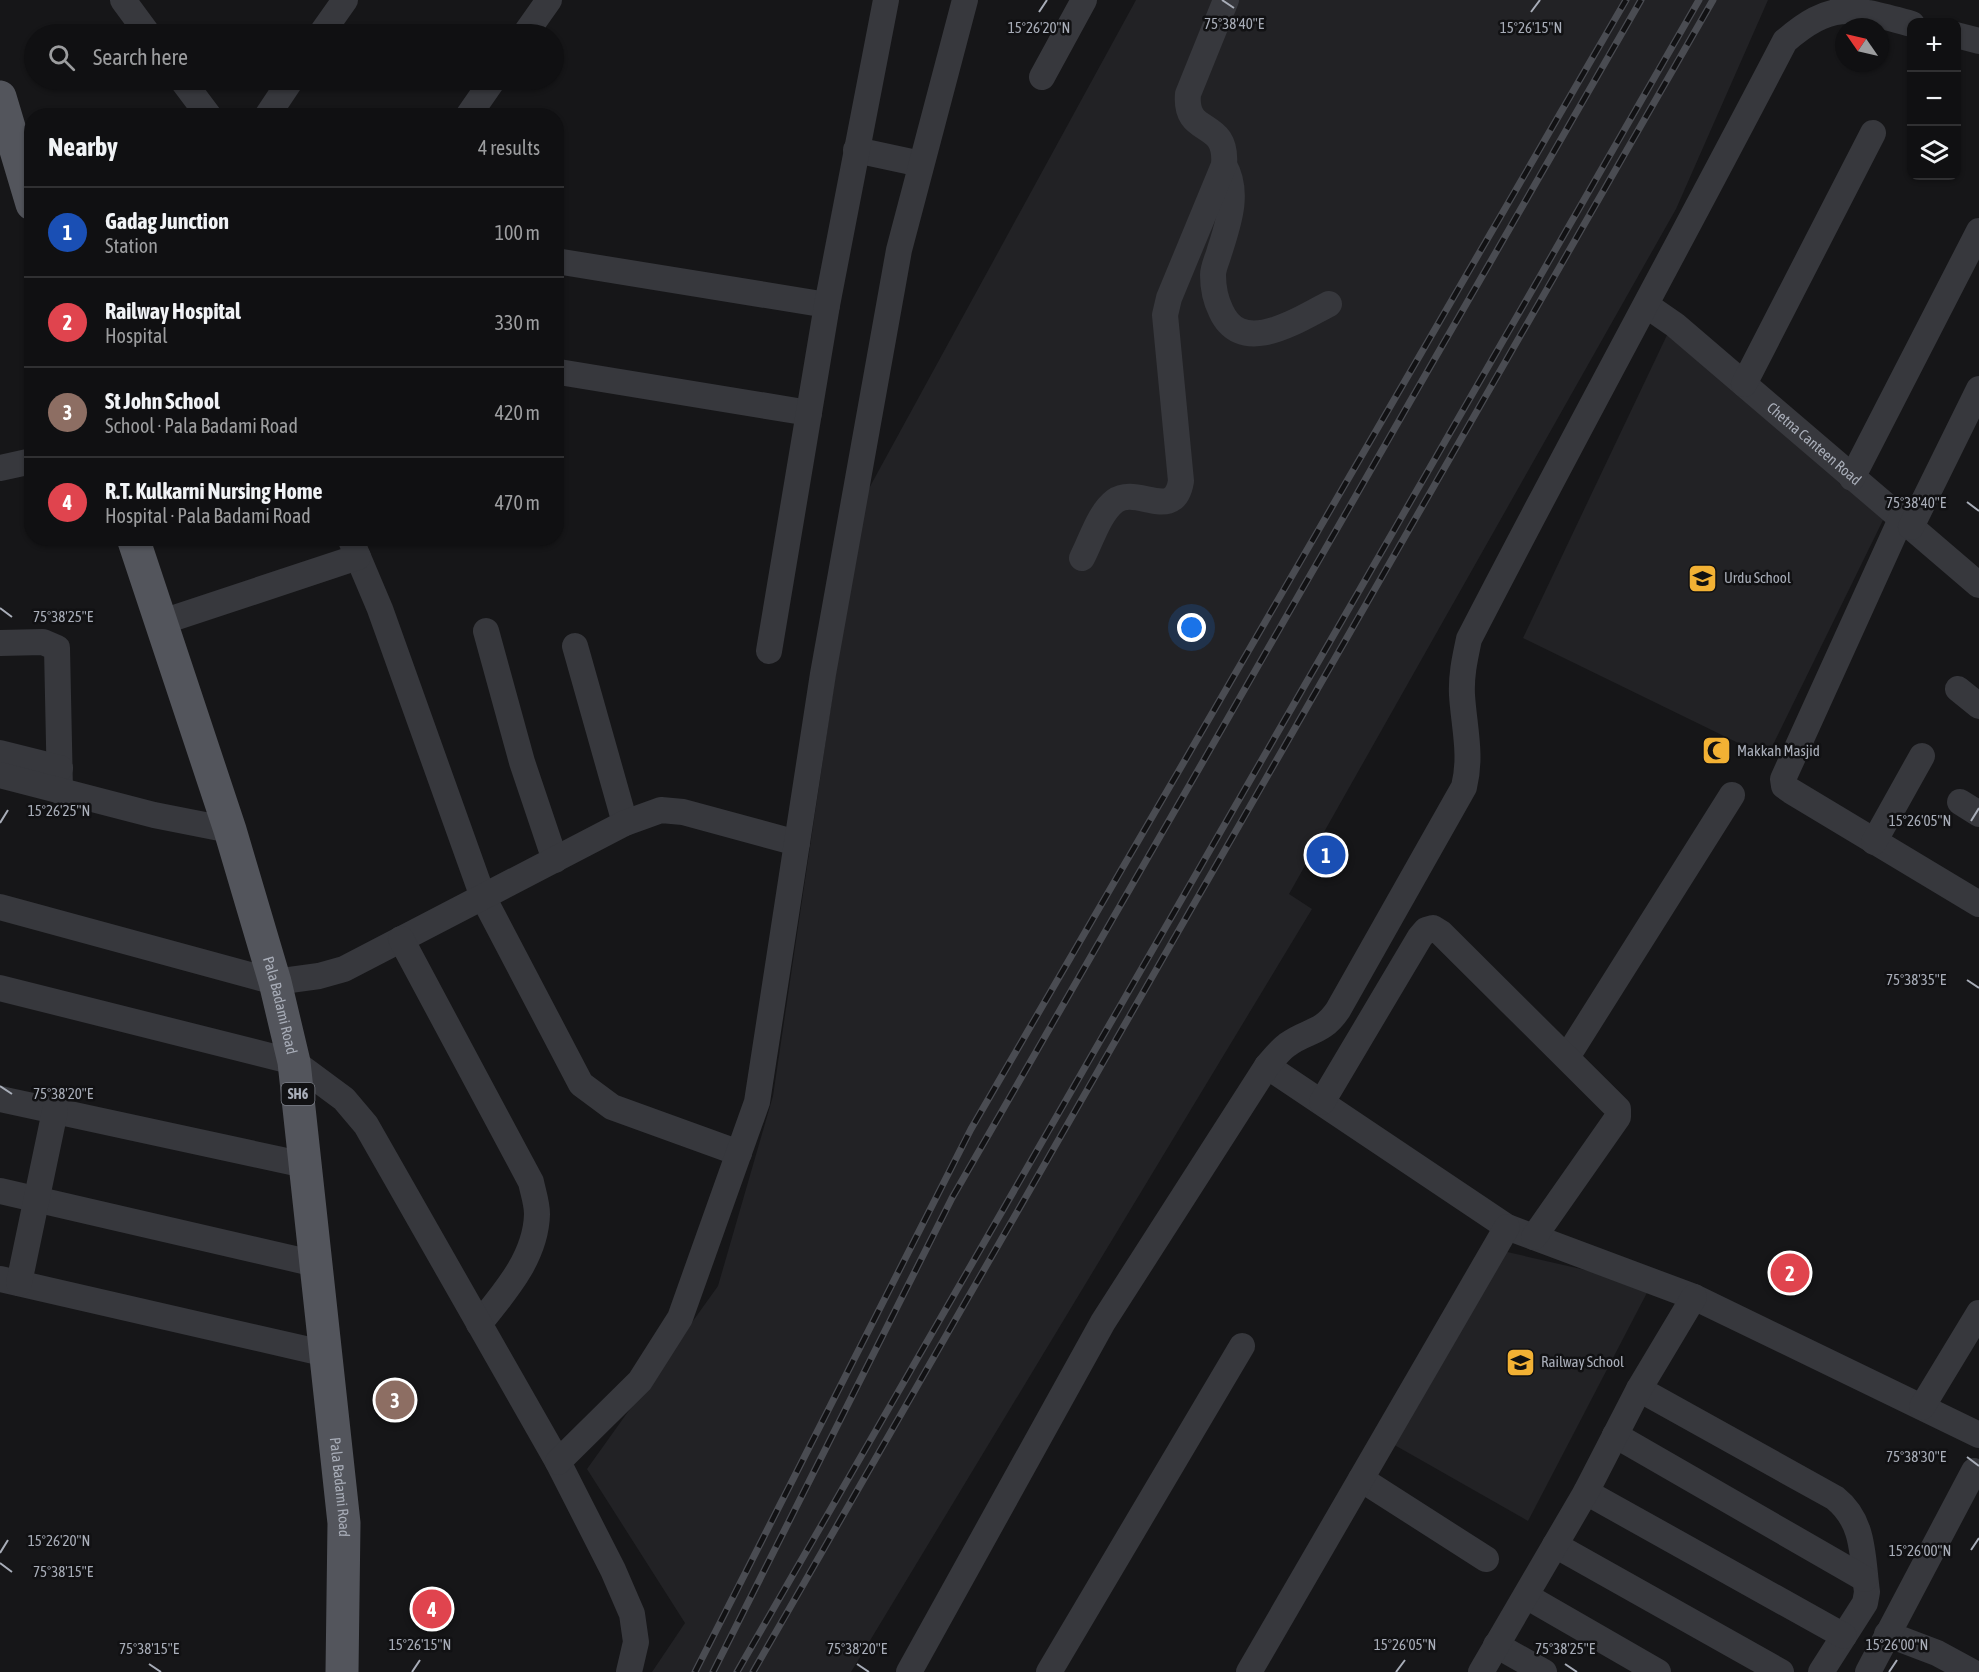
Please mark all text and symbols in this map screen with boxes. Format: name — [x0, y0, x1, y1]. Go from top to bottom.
text: 75°38'40"E — [1204, 15, 1265, 32]
north arrow — [1835, 18, 1889, 72]
map controls — [1907, 18, 1961, 180]
button: + — [1907, 18, 1961, 72]
text: 15°26'20"N — [1008, 19, 1070, 36]
text: 15°26'15"N — [1500, 19, 1562, 36]
search box — [24, 24, 564, 90]
icon: search — [45, 41, 78, 74]
text: Search here — [93, 44, 188, 70]
button: − — [1907, 72, 1961, 126]
button: layers — [1907, 126, 1961, 180]
text: Nearby — [48, 132, 118, 162]
text: 4 results — [478, 136, 540, 159]
text: Gadag Junction — [105, 208, 229, 234]
text: 1 — [63, 221, 72, 244]
text: 100 m — [495, 221, 540, 244]
text: Station — [105, 234, 158, 257]
text: Railway Hospital — [105, 298, 241, 324]
text: 2 — [63, 311, 72, 334]
text: 330 m — [495, 311, 540, 334]
text: Hospital — [105, 324, 168, 347]
text: St John School — [105, 388, 220, 414]
street label: Chetna Canteen Road — [1764, 399, 1865, 488]
text: 3 — [63, 401, 72, 424]
text: 420 m — [495, 401, 540, 424]
text: School · Pala Badami Road — [105, 414, 298, 437]
text: R.T. Kulkarni Nursing Home — [105, 478, 323, 504]
text: 4 — [63, 491, 72, 514]
text: 470 m — [495, 491, 540, 514]
text: 75°38'40"E — [1886, 494, 1947, 511]
text: Hospital · Pala Badami Road — [105, 504, 311, 527]
school or university icon: Urdu School — [1687, 562, 1719, 594]
place label: Urdu School — [1724, 569, 1791, 586]
text: 75°38'25"E — [33, 608, 94, 625]
your location — [1177, 613, 1206, 642]
mosque icon: Makkah Masjid — [1700, 735, 1732, 767]
place label: Makkah Masjid — [1737, 742, 1820, 759]
text: 15°26'25"N — [28, 802, 90, 819]
text: 15°26'05"N — [1889, 812, 1951, 829]
pin: 1 — [1306, 832, 1346, 878]
street label: Pala Badami Road — [260, 954, 301, 1056]
text: 75°38'35"E — [1886, 971, 1947, 988]
road number: SH6 — [282, 1083, 314, 1105]
text: 75°38'20"E — [33, 1085, 94, 1102]
pin: 2 — [1770, 1250, 1810, 1296]
school or university icon: Railway School — [1504, 1346, 1536, 1378]
place label: Railway School — [1541, 1353, 1624, 1370]
pin: 3 — [376, 1378, 414, 1422]
street label: Pala Badami Road — [327, 1436, 353, 1537]
text: 75°38'30"E — [1886, 1448, 1947, 1465]
text: 15°26'20"N — [28, 1532, 90, 1549]
text: 15°26'00"N — [1889, 1542, 1951, 1559]
text: 75°38'15"E — [33, 1563, 94, 1580]
pin: 4 — [412, 1586, 452, 1632]
text: 15°26'15"N — [389, 1636, 451, 1653]
text: 15°26'05"N — [1374, 1636, 1436, 1653]
text: 15°26'00"N — [1866, 1636, 1928, 1653]
text: 75°38'15"E — [119, 1640, 180, 1657]
text: 75°38'20"E — [827, 1640, 888, 1657]
text: 75°38'25"E — [1535, 1640, 1596, 1657]

